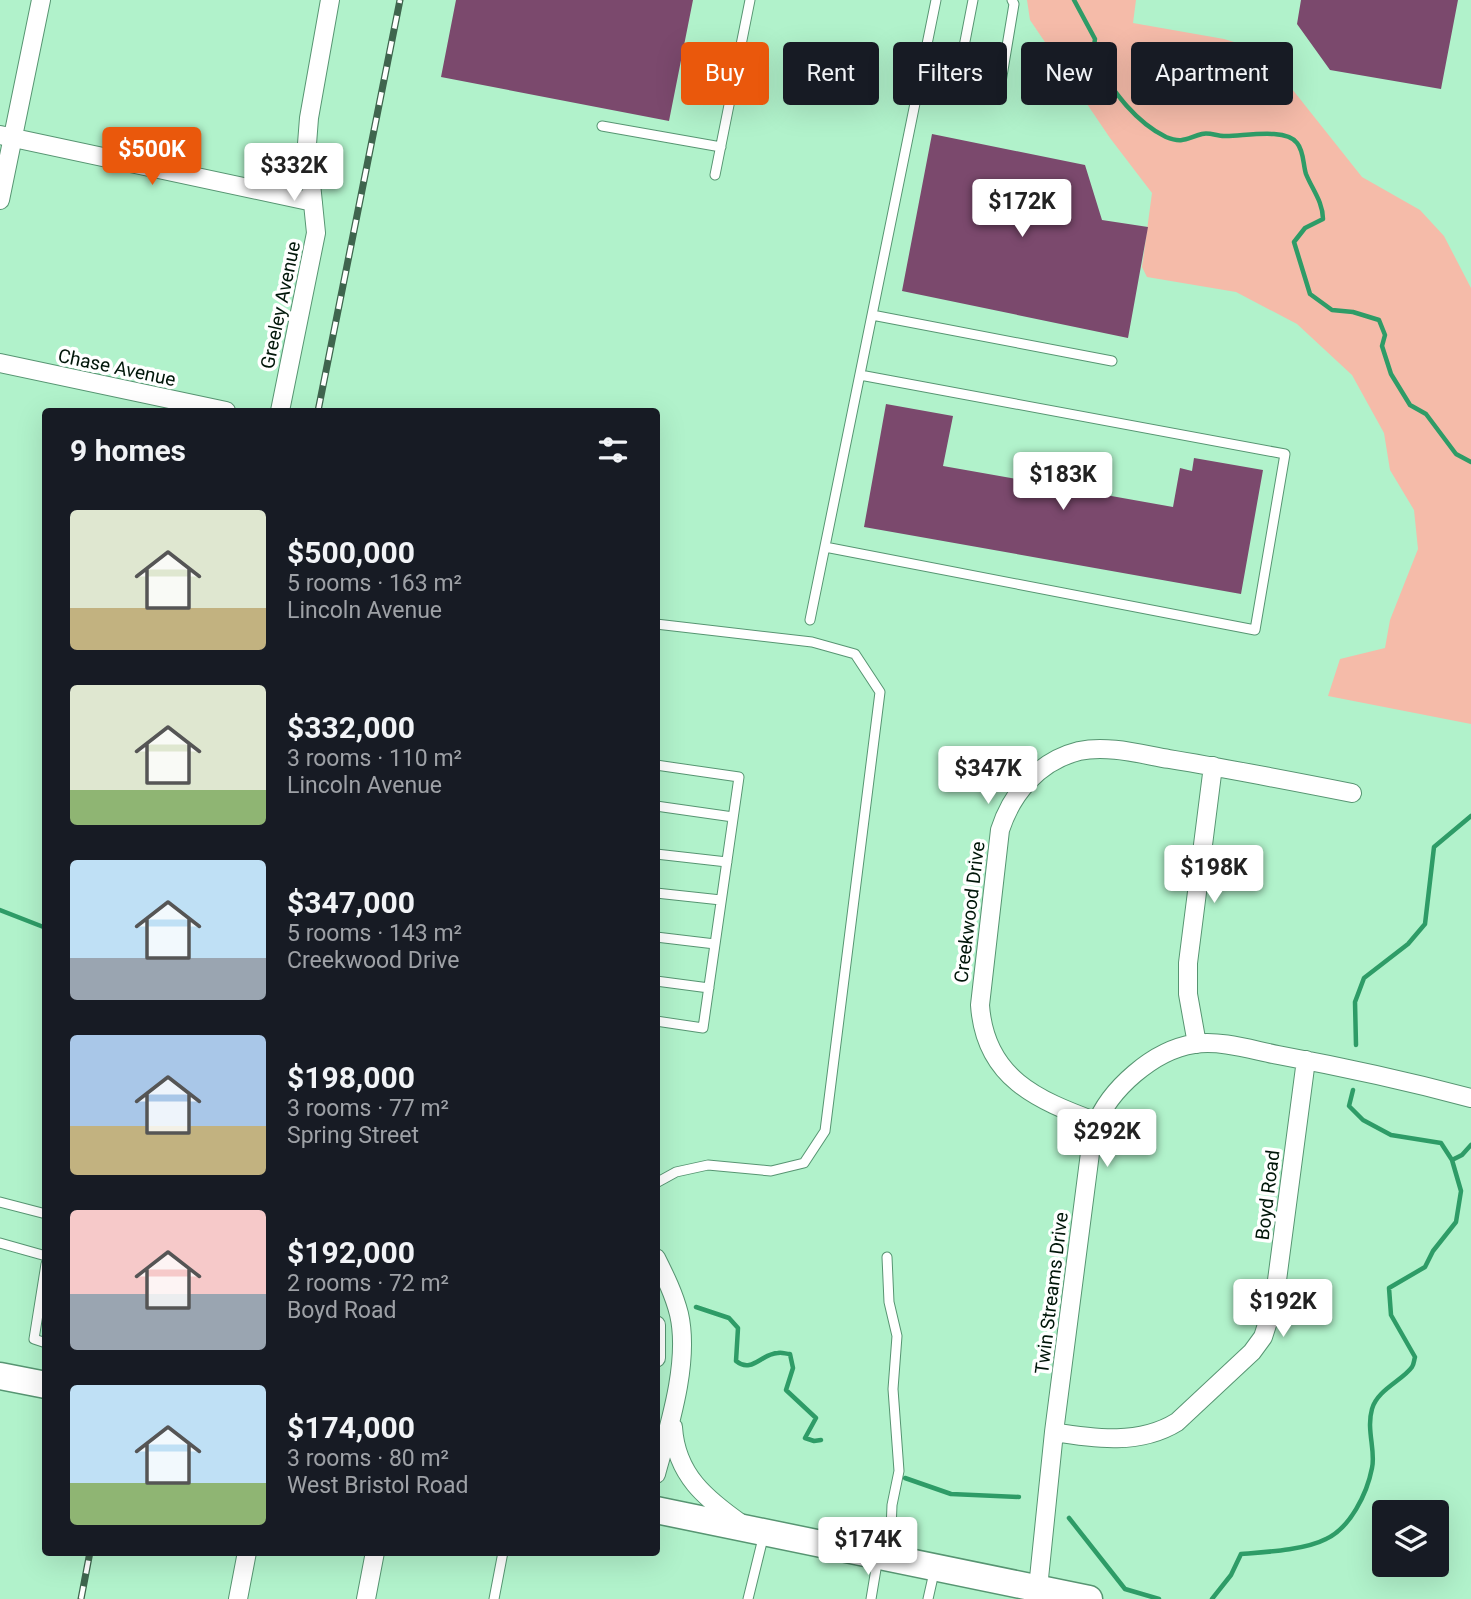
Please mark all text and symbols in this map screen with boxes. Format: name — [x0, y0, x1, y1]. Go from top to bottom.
chip: Buy — [681, 42, 769, 105]
chip: Rent — [783, 42, 879, 105]
chip: Filters — [893, 42, 1007, 105]
chip: New — [1021, 42, 1117, 105]
chip: Apartment — [1131, 42, 1293, 105]
pin: $500K — [103, 128, 201, 187]
text: $500K — [118, 136, 186, 163]
pin: $332K — [245, 144, 343, 203]
text: $332K — [260, 152, 328, 179]
pin: $172K — [973, 180, 1071, 239]
text: $172K — [988, 188, 1056, 215]
street label: Greeley Avenue — [256, 239, 305, 371]
street label: Chase Avenue — [56, 344, 178, 391]
icon: filters — [594, 431, 632, 469]
text: 9 homes — [70, 433, 186, 468]
pin: $183K — [1014, 452, 1112, 512]
text: $183K — [1029, 461, 1097, 488]
text: $500,000 — [287, 535, 415, 570]
icon: home — [126, 538, 210, 622]
text: 5 rooms · 163 m² — [287, 570, 462, 597]
text: Lincoln Avenue — [287, 597, 442, 624]
text: $332,000 — [287, 710, 415, 745]
icon: home — [126, 713, 210, 797]
text: 3 rooms · 110 m² — [287, 745, 462, 772]
pin: $347K — [939, 746, 1037, 806]
text: $347K — [954, 755, 1022, 782]
text: Lincoln Avenue — [287, 772, 442, 799]
street label: Creekwood Drive — [949, 840, 990, 984]
pin: $198K — [1165, 846, 1263, 905]
text: $198K — [1180, 854, 1248, 881]
text: $347,000 — [287, 885, 415, 920]
icon: home — [126, 888, 210, 972]
text: 5 rooms · 143 m² — [287, 920, 462, 947]
text: Creekwood Drive — [287, 947, 459, 974]
text: $198,000 — [287, 1060, 415, 1095]
icon: home — [126, 1063, 210, 1147]
text: 3 rooms · 77 m² — [287, 1095, 449, 1122]
pin: $292K — [1058, 1110, 1156, 1169]
text: $292K — [1073, 1118, 1141, 1145]
text: Spring Street — [287, 1122, 419, 1149]
street label: Boyd Road — [1251, 1149, 1284, 1241]
street label: Twin Streams Drive — [1030, 1211, 1073, 1375]
text: $192,000 — [287, 1235, 415, 1270]
icon: home — [126, 1238, 210, 1322]
text: 2 rooms · 72 m² — [287, 1270, 449, 1297]
pin: $192K — [1234, 1280, 1332, 1339]
text: $192K — [1249, 1288, 1317, 1315]
text: Boyd Road — [287, 1297, 396, 1324]
text: $174,000 — [287, 1410, 415, 1445]
icon: home — [126, 1413, 210, 1497]
text: 3 rooms · 80 m² — [287, 1445, 449, 1472]
text: West Bristol Road — [287, 1472, 468, 1499]
map controls — [1372, 1500, 1449, 1577]
button: layers — [1372, 1500, 1449, 1577]
pin: $174K — [819, 1518, 917, 1577]
text: $174K — [834, 1526, 902, 1553]

